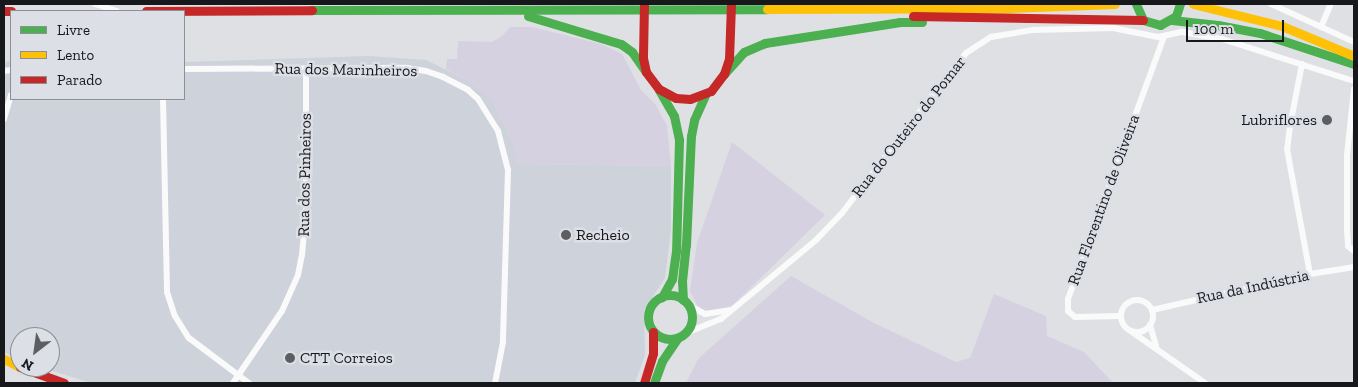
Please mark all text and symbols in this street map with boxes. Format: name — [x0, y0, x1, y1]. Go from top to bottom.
legend — [10, 10, 185, 100]
scale bar — [1188, 10, 1286, 42]
text: 100 m — [1194, 20, 1233, 38]
text: Livre — [57, 21, 90, 39]
text: Lento — [57, 46, 94, 64]
street label: Rua do Outeiro do Pomar — [848, 53, 970, 201]
street label: Rua dos Marinheiros — [274, 59, 418, 81]
text: Parado — [57, 71, 102, 89]
place label: Lubriflores — [1241, 110, 1317, 130]
street label: Rua Florentino de Oliveira — [1064, 112, 1144, 288]
street label: Rua dos Pinheiros — [294, 113, 316, 237]
marker: Lubriflores — [1321, 114, 1333, 126]
place label: Recheio — [576, 225, 630, 245]
marker: Recheio — [560, 229, 572, 241]
street label: Rua da Indústria — [1195, 266, 1311, 308]
north arrow — [10, 327, 60, 377]
place label: CTT Correios — [300, 348, 393, 368]
marker: CTT Correios — [284, 352, 296, 364]
text: N — [19, 355, 37, 375]

